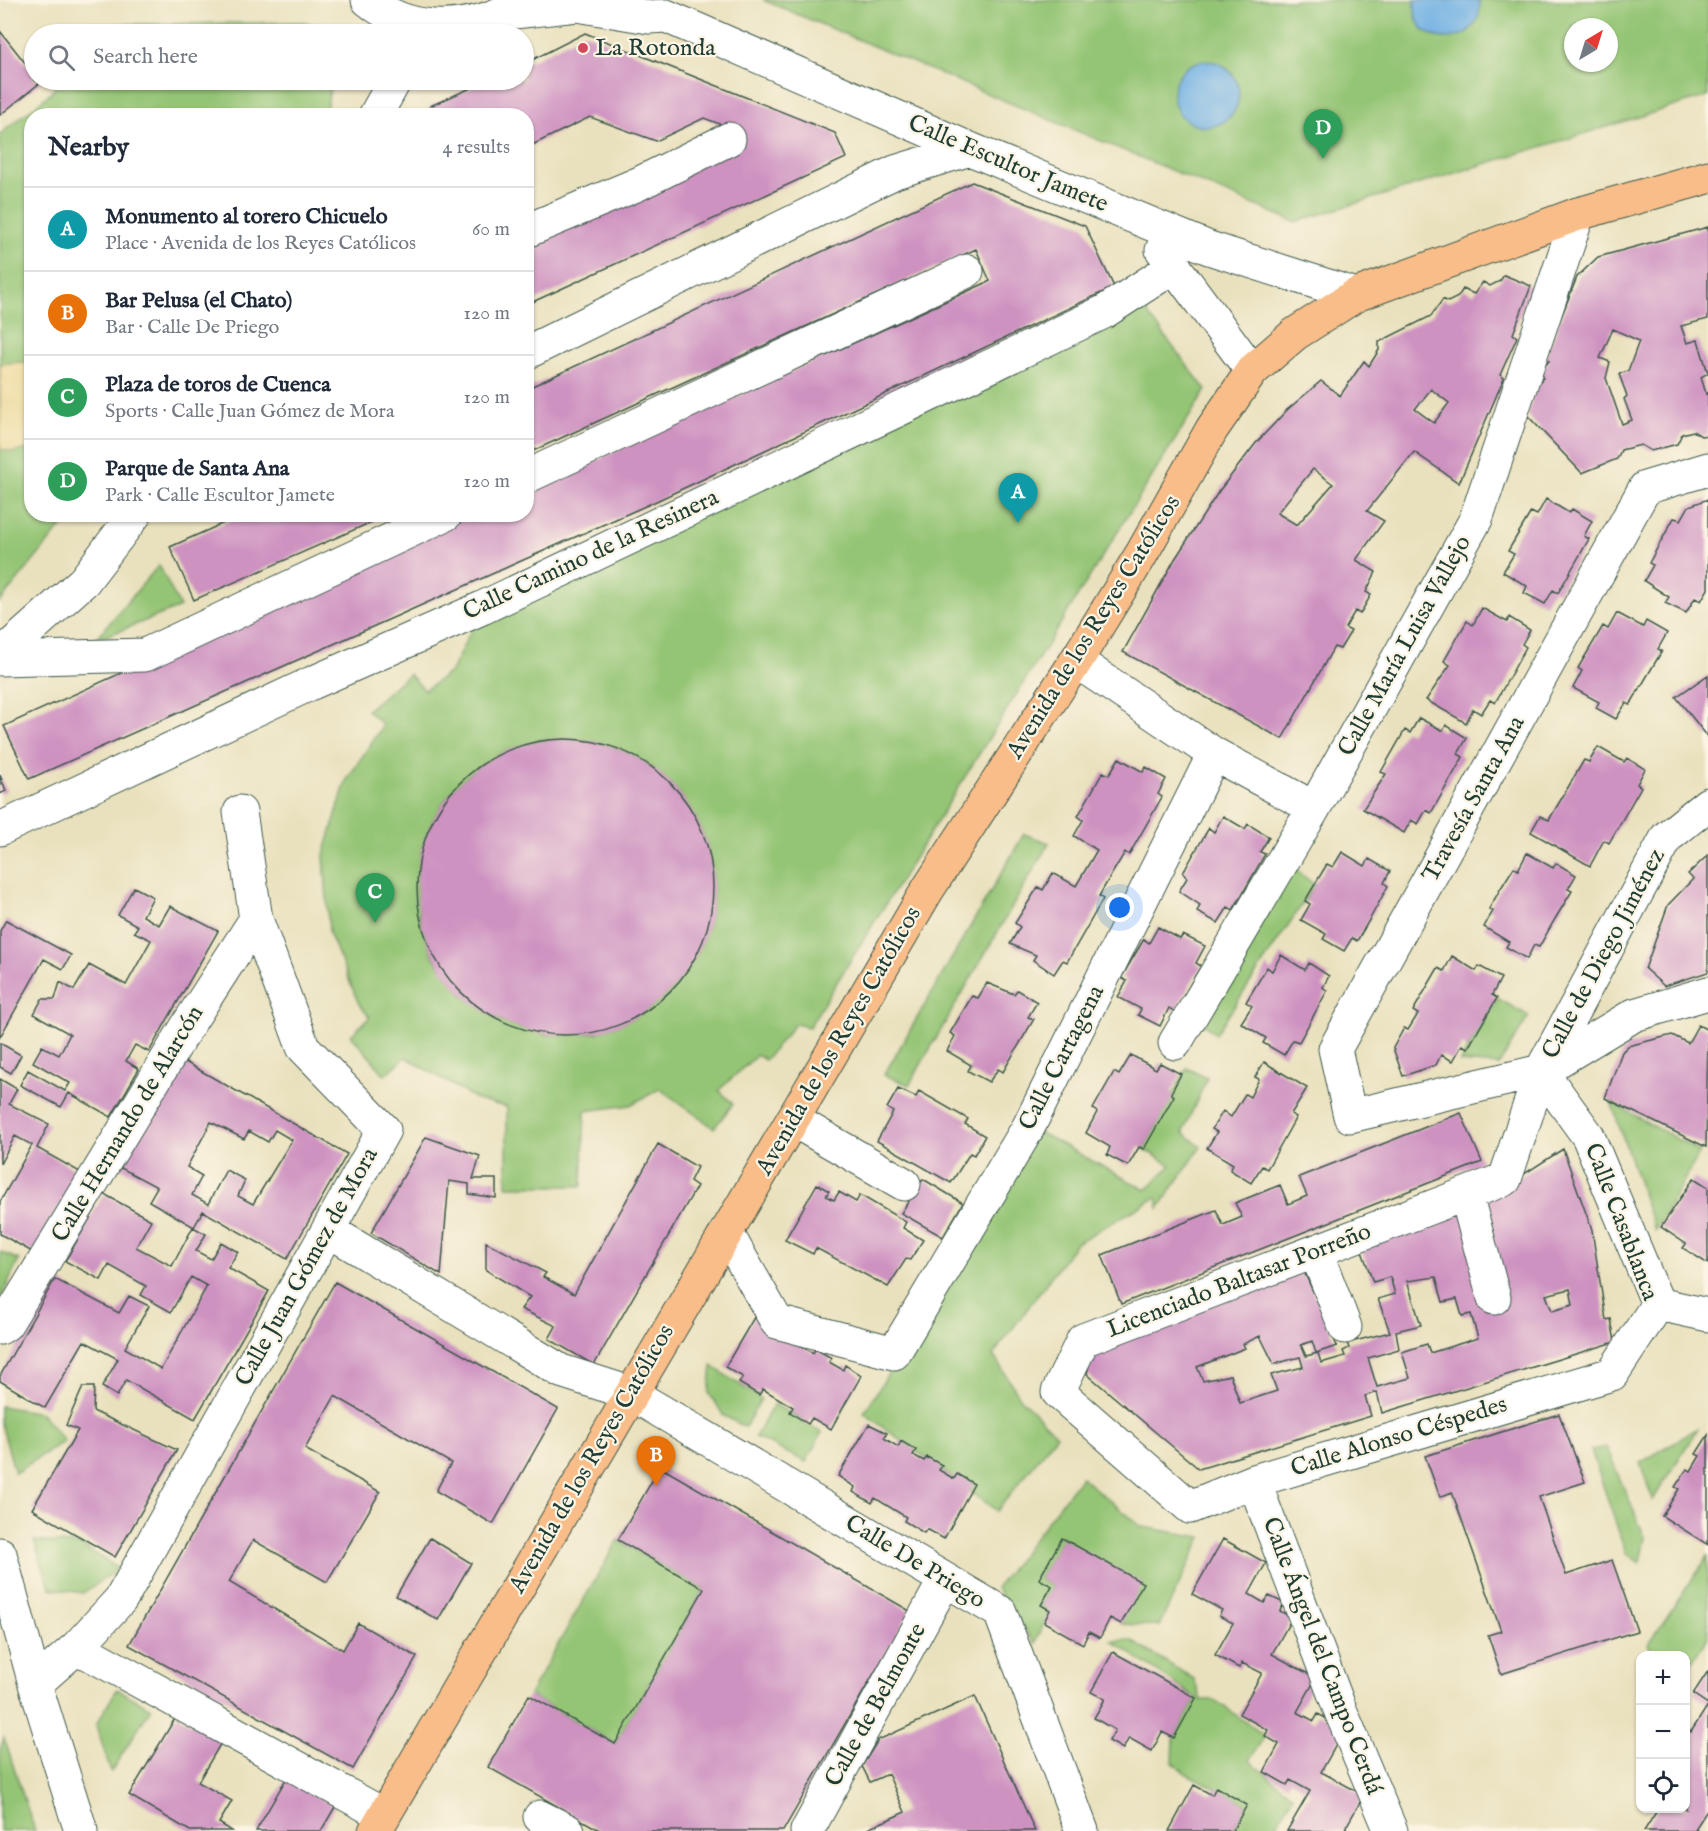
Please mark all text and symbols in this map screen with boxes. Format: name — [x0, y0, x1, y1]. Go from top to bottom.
north arrow — [1564, 18, 1618, 72]
search box — [24, 24, 534, 90]
place label: La Rotonda — [595, 33, 716, 64]
icon: search — [45, 41, 78, 74]
marker: La Rotonda — [576, 41, 590, 55]
text: Search here — [93, 43, 198, 71]
street label: Calle Escultor Jamete — [903, 108, 1113, 220]
pin: D — [1304, 110, 1342, 159]
text: Nearby — [48, 131, 129, 164]
text: 4 results — [443, 135, 510, 160]
text: Monumento al torero Chicuelo — [105, 203, 388, 231]
text: A — [61, 217, 74, 242]
text: 60 m — [472, 217, 510, 242]
text: Place · Avenida de los Reyes Católicos — [105, 231, 416, 256]
text: Bar Pelusa (el Chato) — [105, 287, 292, 315]
text: B — [61, 301, 74, 326]
text: 120 m — [464, 301, 510, 326]
text: Bar · Calle De Priego — [105, 315, 279, 340]
text: Plaza de toros de Cuenca — [105, 371, 331, 399]
text: C — [60, 385, 75, 410]
text: 120 m — [464, 385, 510, 410]
text: Sports · Calle Juan Gómez de Mora — [105, 399, 395, 424]
text: Parque de Santa Ana — [105, 455, 289, 483]
text: D — [59, 469, 76, 494]
text: 120 m — [464, 469, 510, 494]
pin: A — [998, 474, 1038, 523]
street label: Calle Camino de la Resinera — [458, 482, 724, 628]
text: Park · Calle Escultor Jamete — [105, 483, 335, 508]
street label: Avenida de los Reyes Católicos — [1001, 490, 1187, 764]
street label: Calle María Luisa Vallejo — [1331, 530, 1479, 762]
street label: Travesía Santa Ana — [1416, 710, 1533, 887]
street label: Calle de Diego Jiménez — [1535, 843, 1673, 1065]
pin: C — [356, 874, 394, 923]
your location — [1105, 893, 1134, 922]
street label: Avenida de los Reyes Católicos — [749, 901, 929, 1182]
street label: Calle Cartagena — [1012, 980, 1112, 1136]
street label: Calle Hernando de Alarcón — [45, 1000, 211, 1248]
street label: Calle Casablanca — [1577, 1139, 1665, 1306]
street label: Calle Juan Gómez de Mora — [228, 1142, 386, 1392]
street label: Licenciado Baltasar Porreño — [1103, 1216, 1376, 1346]
street label: Avenida de los Reyes Católicos — [502, 1319, 682, 1600]
street label: Calle Alonso Céspedes — [1287, 1389, 1511, 1485]
pin: B — [636, 1436, 676, 1486]
street label: Calle De Priego — [839, 1508, 991, 1616]
street label: Calle Ángel del Campo Cerdá — [1255, 1513, 1389, 1800]
street label: Calle de Belmonte — [818, 1618, 934, 1792]
map controls — [1636, 1651, 1690, 1813]
button: + — [1636, 1651, 1690, 1705]
button: − — [1636, 1705, 1690, 1759]
button: locate — [1636, 1759, 1690, 1813]

